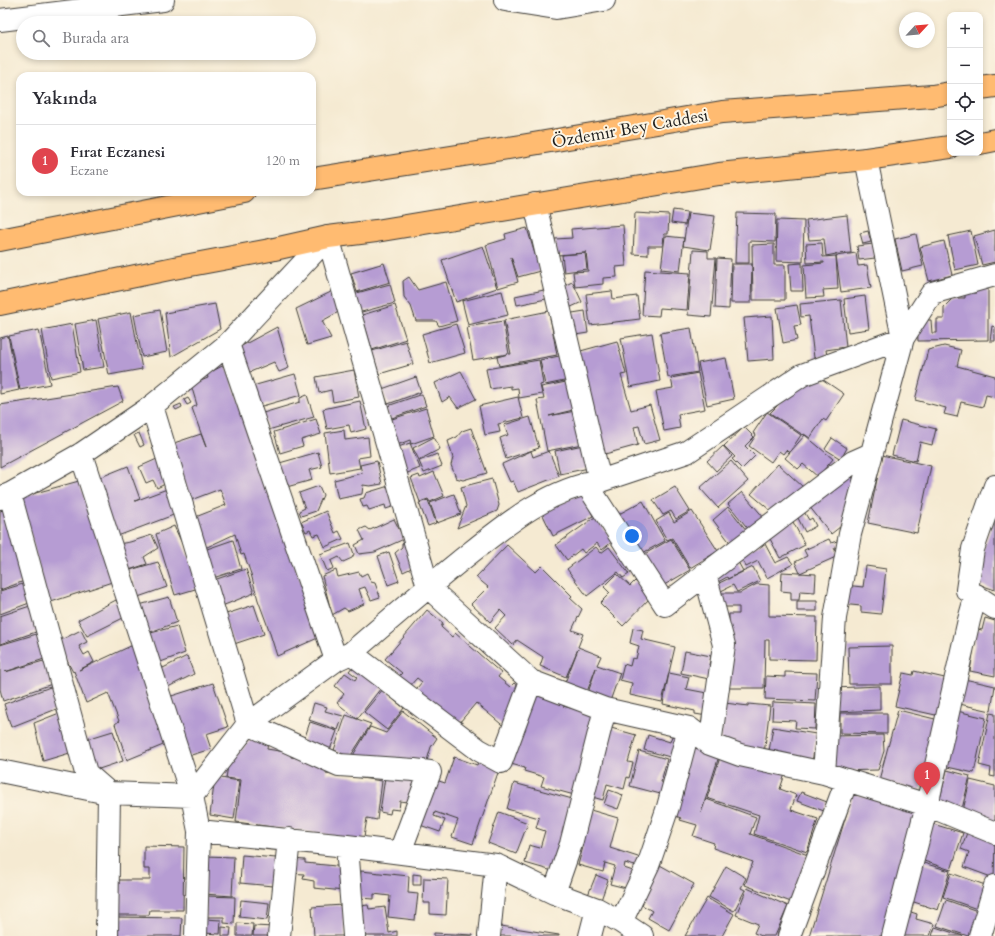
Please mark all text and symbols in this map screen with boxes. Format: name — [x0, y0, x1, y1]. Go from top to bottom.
north arrow — [899, 12, 935, 48]
map controls — [947, 12, 983, 156]
button: + — [947, 12, 983, 48]
search box — [16, 16, 316, 60]
icon: search — [30, 27, 52, 49]
text: Burada ara — [62, 28, 129, 48]
button: − — [947, 48, 983, 84]
button: locate — [947, 84, 983, 120]
text: Yakında — [32, 87, 97, 110]
street label: Özdemir Bey Caddesi — [550, 103, 710, 154]
button: layers — [947, 120, 983, 156]
text: Fırat Eczanesi — [70, 142, 165, 162]
text: 1 — [42, 152, 48, 170]
text: 120 m — [266, 152, 300, 170]
text: Eczane — [70, 162, 109, 180]
your location — [622, 526, 642, 546]
pin: 1 — [914, 762, 940, 795]

